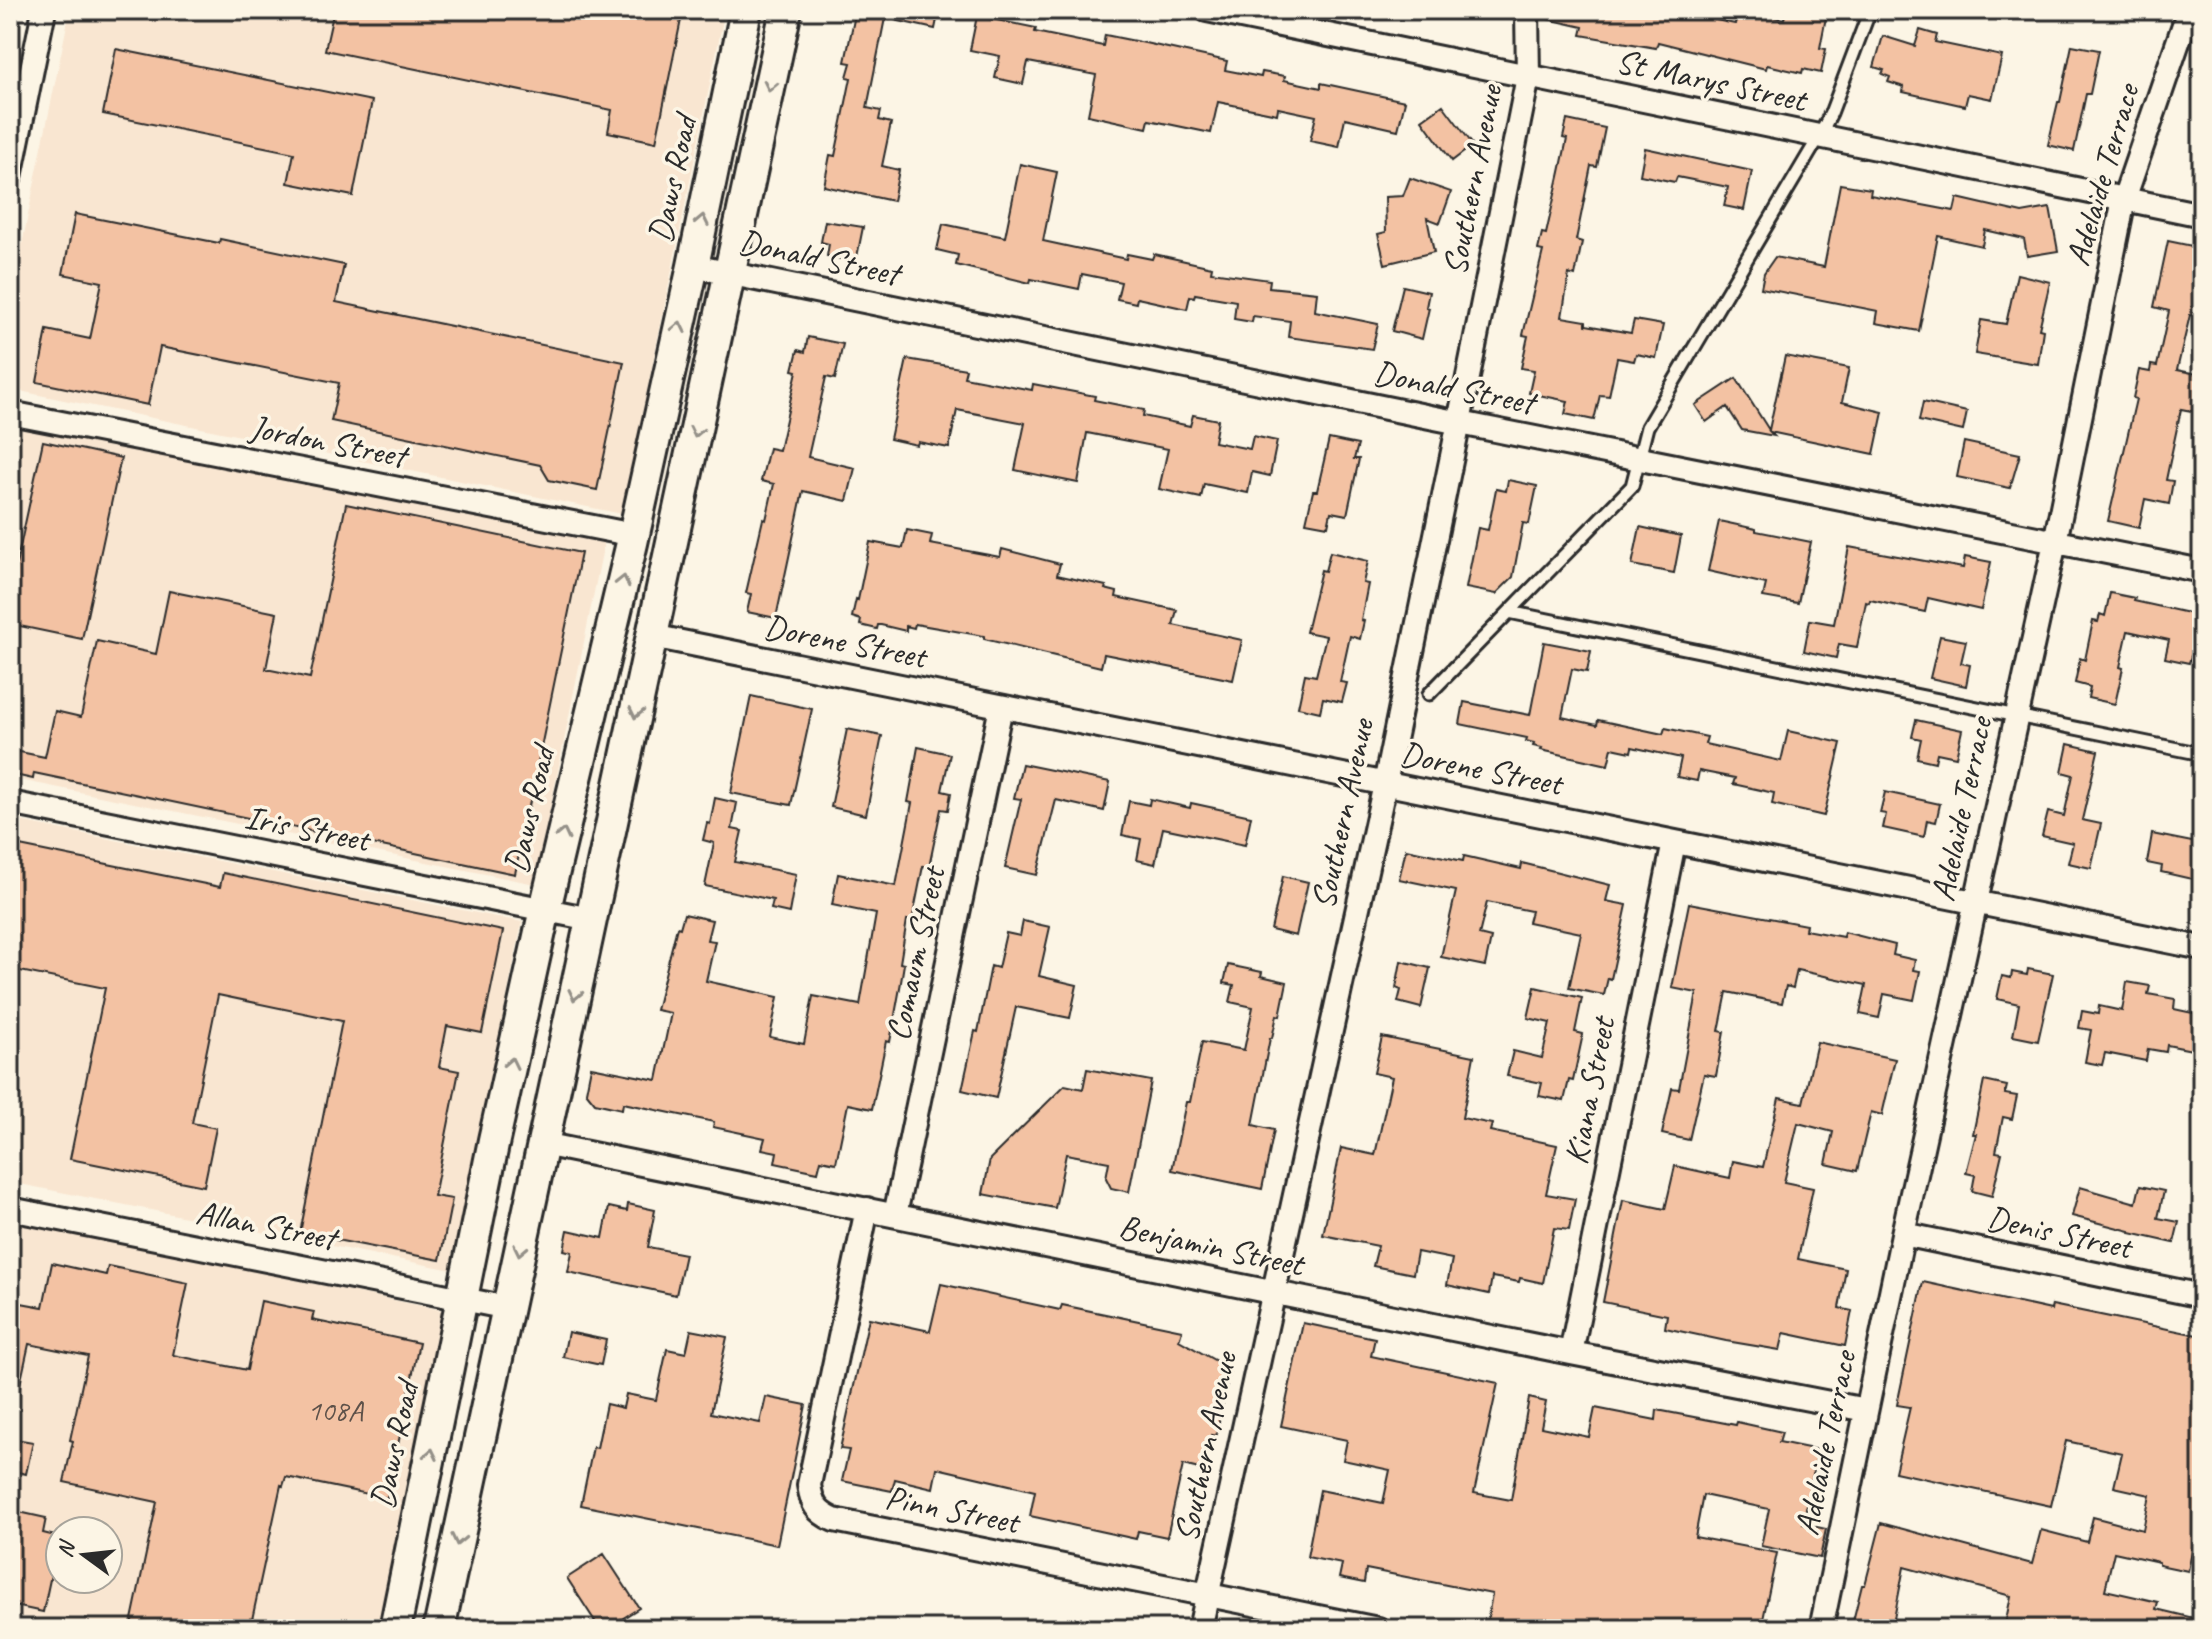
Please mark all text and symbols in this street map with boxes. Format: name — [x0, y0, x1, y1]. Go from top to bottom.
street label: St Marys Street — [1612, 39, 1813, 122]
street label: Adelaide Terrace — [2056, 77, 2149, 271]
one-way arrow — [762, 79, 779, 93]
street label: Southern Avenue — [1433, 79, 1512, 279]
street label: Daws Road — [638, 107, 707, 246]
one-way arrow — [693, 214, 710, 228]
street label: Donald Street — [735, 219, 907, 296]
one-way arrow — [670, 320, 687, 334]
street label: Donald Street — [1370, 350, 1542, 424]
street label: Jordon Street — [245, 405, 414, 478]
one-way arrow — [688, 425, 705, 438]
one-way arrow — [614, 574, 631, 588]
street label: Dorene Street — [761, 604, 933, 678]
one-way arrow — [628, 705, 645, 719]
street label: Adelaide Terrace — [1921, 710, 2002, 905]
street label: Southern Avenue — [1301, 713, 1383, 913]
street label: Dorene Street — [1397, 731, 1569, 805]
street label: Daws Road — [494, 738, 565, 877]
street label: Iris Street — [241, 795, 376, 862]
one-way arrow — [554, 827, 571, 841]
street label: Comaum Street — [876, 860, 955, 1044]
one-way arrow — [567, 988, 584, 1002]
street label: Kiana Street — [1554, 1011, 1625, 1168]
one-way arrow — [502, 1057, 519, 1071]
street label: Allan Street — [193, 1190, 344, 1260]
street label: Denis Street — [1983, 1196, 2138, 1269]
street label: Benjamin Street — [1115, 1205, 1311, 1286]
one-way arrow — [513, 1243, 530, 1256]
street label: Adelaide Terrace — [1785, 1344, 1866, 1539]
street label: Southern Avenue — [1164, 1346, 1246, 1546]
street label: Daws Road — [360, 1373, 429, 1512]
house number: 108A — [307, 1391, 365, 1429]
one-way arrow — [422, 1447, 439, 1461]
street label: Pinn Street — [882, 1475, 1026, 1544]
north arrow — [44, 1515, 124, 1595]
one-way arrow — [450, 1533, 467, 1546]
text: N — [50, 1537, 82, 1560]

